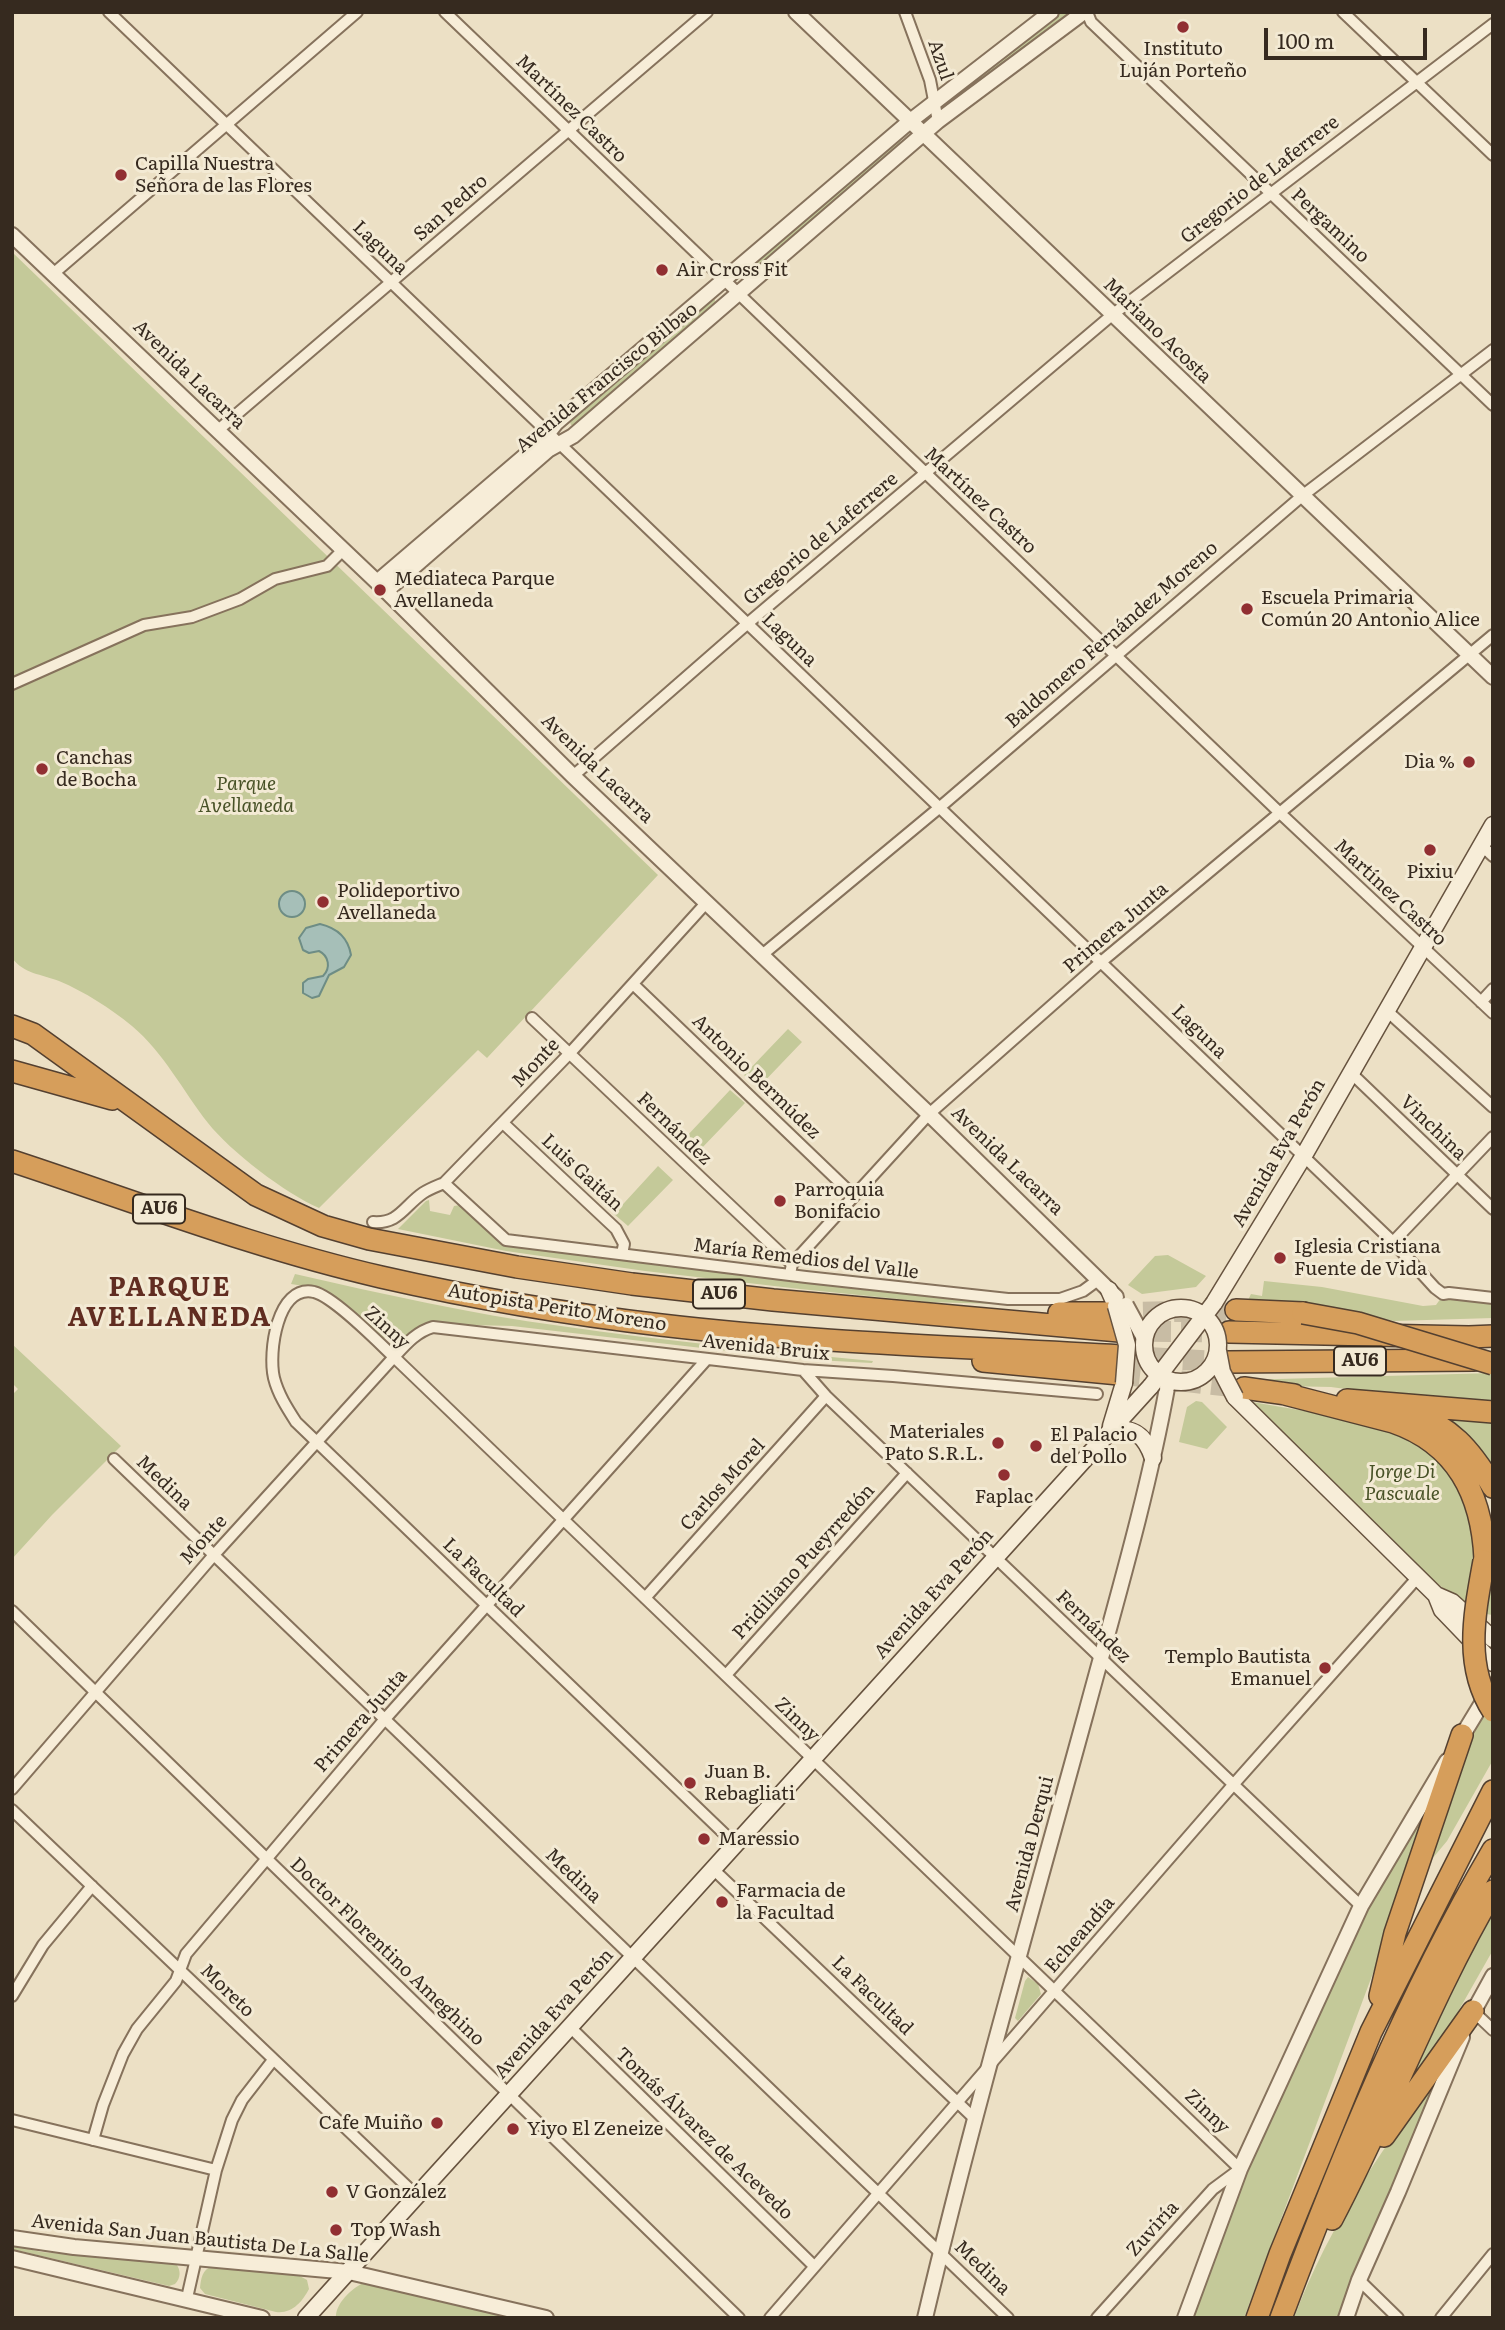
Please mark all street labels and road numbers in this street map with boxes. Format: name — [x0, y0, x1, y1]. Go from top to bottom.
street label: Azul — [922, 37, 958, 83]
street label: Martínez Castro — [511, 50, 631, 168]
street label: Gregorio de Laferrere — [1176, 111, 1344, 249]
street label: San Pedro — [409, 170, 493, 246]
street label: Pergamino — [1286, 184, 1374, 268]
street label: Laguna — [348, 216, 412, 280]
street label: Mariano Acosta — [1098, 274, 1216, 388]
street label: Avenida Francisco Bilbao — [512, 298, 702, 458]
street label: Avenida Lacarra — [128, 316, 250, 434]
street label: Martínez Castro — [919, 443, 1041, 559]
street label: Gregorio de Laferrere — [739, 468, 903, 610]
street label: Baldomero Fernández Moreno — [1001, 537, 1223, 733]
street label: Laguna — [757, 608, 821, 672]
street label: Avenida Lacarra — [536, 710, 658, 828]
street label: Martínez Castro — [1329, 835, 1451, 951]
street label: Primera Junta — [1059, 878, 1173, 978]
street label: Laguna — [1167, 1000, 1231, 1064]
street label: Antonio Bermúdez — [687, 1010, 825, 1144]
street label: Monte — [508, 1034, 564, 1092]
street label: Avenida Eva Perón — [1227, 1075, 1331, 1231]
street label: Fernández — [632, 1088, 716, 1170]
street label: Vinchina — [1395, 1091, 1471, 1165]
street label: Avenida Lacarra — [946, 1102, 1068, 1220]
street label: Luis Gaitán — [537, 1130, 627, 1216]
road number: AU6 — [133, 1194, 185, 1224]
street label: María Remedios del Valle — [692, 1234, 920, 1284]
street label: Autopista Perito Moreno — [446, 1279, 668, 1337]
road number: AU6 — [693, 1280, 745, 1308]
street label: Zinny — [359, 1302, 415, 1354]
street label: Avenida Bruix — [701, 1330, 831, 1366]
road number: AU6 — [1334, 1346, 1386, 1376]
street label: Carlos Morel — [676, 1434, 770, 1536]
street label: Medina — [131, 1451, 197, 1515]
street label: Pridiliano Pueyrredón — [728, 1480, 880, 1644]
street label: Monte — [176, 1510, 232, 1570]
street label: Avenida Eva Perón — [870, 1524, 998, 1664]
street label: La Facultad — [438, 1534, 528, 1622]
street label: Fernández — [1051, 1586, 1135, 1668]
street label: Primera Junta — [310, 1665, 412, 1777]
street label: Zinny — [770, 1693, 824, 1747]
street label: Avenida Derqui — [1001, 1774, 1059, 1914]
street label: Medina — [540, 1844, 606, 1908]
street label: Doctor Florentino Ameghino — [285, 1853, 489, 2051]
street label: Echeandía — [1040, 1892, 1120, 1978]
street label: Avenida Eva Perón — [490, 1944, 618, 2084]
street label: La Facultad — [827, 1952, 917, 2040]
street label: Moreto — [195, 1960, 259, 2022]
street label: Tomás Álvarez de Acevedo — [610, 2043, 798, 2225]
street label: Zinny — [1180, 2085, 1234, 2139]
street label: Zuviría — [1122, 2197, 1184, 2261]
street label: Avenida San Juan Bautista De La Salle — [30, 2210, 370, 2268]
street label: Medina — [949, 2236, 1015, 2300]

